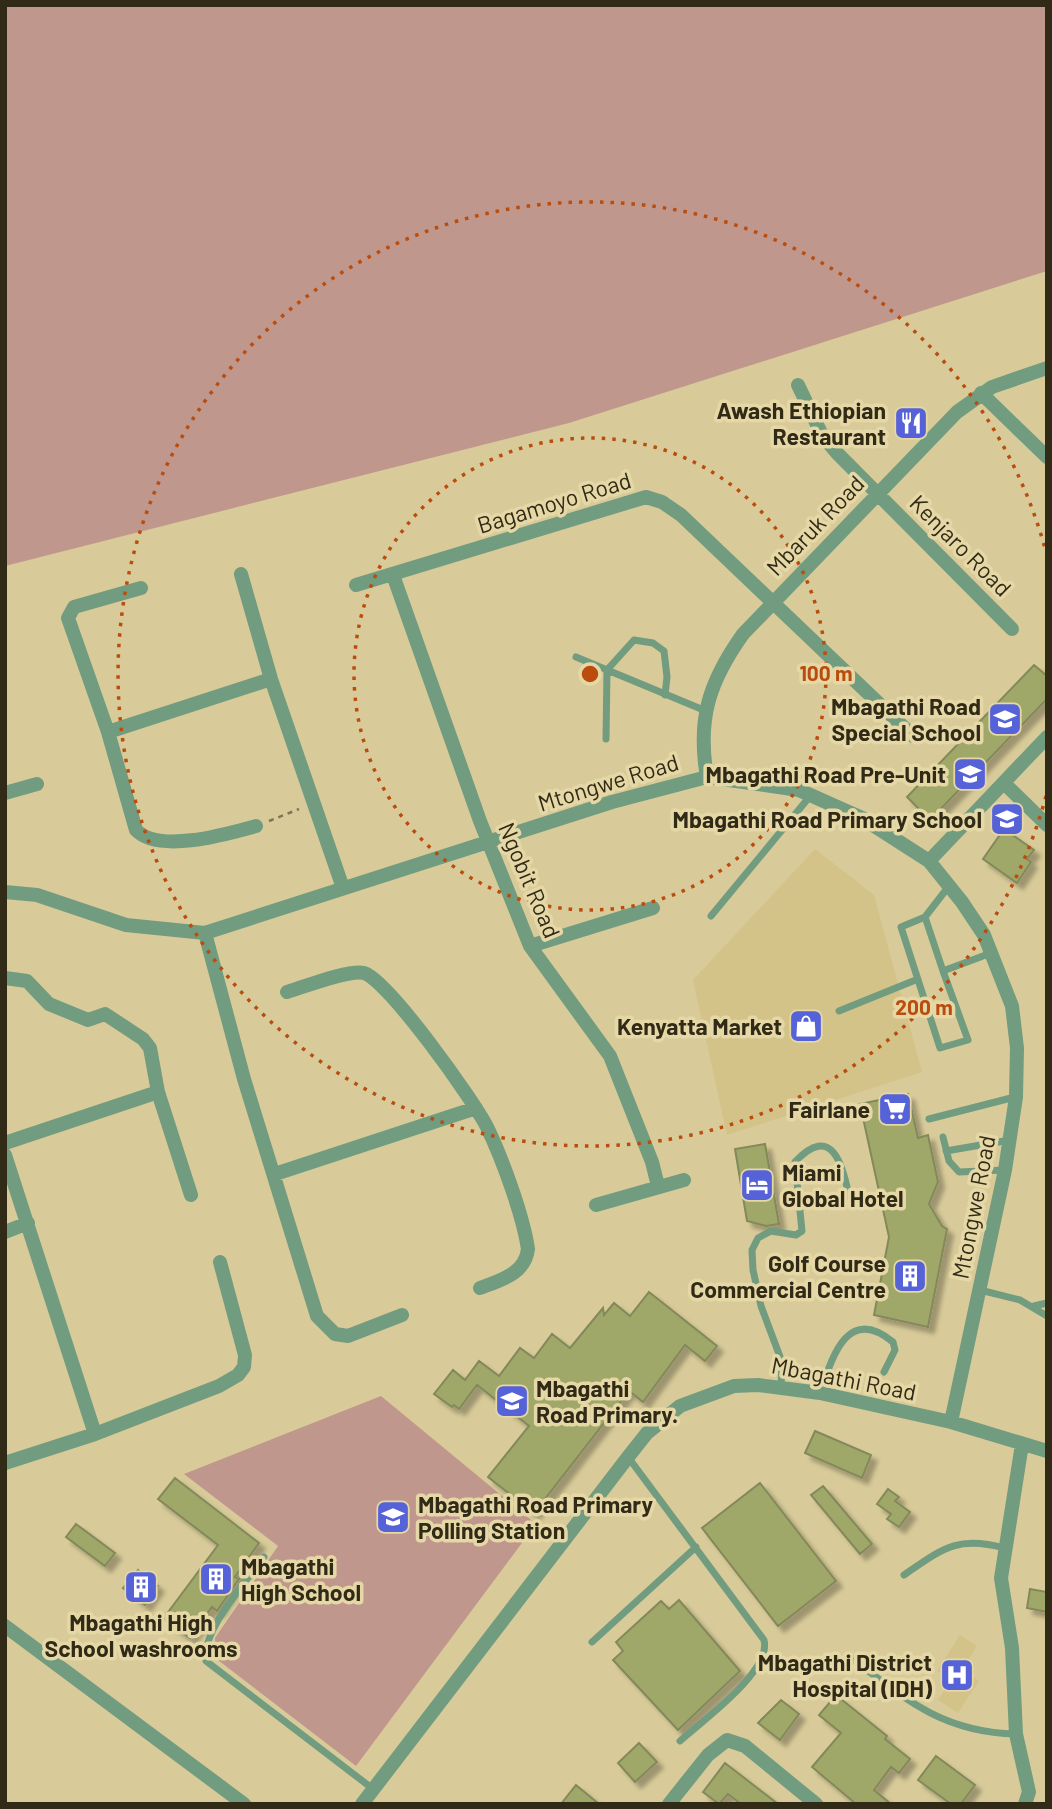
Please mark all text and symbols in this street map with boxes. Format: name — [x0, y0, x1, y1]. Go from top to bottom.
place label: Awash Ethiopian Restaurant — [716, 396, 886, 450]
restaurant icon: Awash Ethiopian Restaurant — [892, 404, 930, 442]
street label: Bagamoyo Road — [474, 465, 634, 539]
street label: Mbaruk Road — [760, 469, 870, 581]
street label: Kenjaro Road — [904, 488, 1018, 602]
text: 100 m — [799, 660, 853, 685]
centre of rings — [578, 662, 602, 686]
place label: Mbagathi Road Special School — [831, 692, 981, 746]
school or university icon: Mbagathi Road Special School — [986, 700, 1024, 738]
street label: Mtongwe Road — [534, 747, 682, 817]
school or university icon: Mbagathi Road Pre-Unit — [951, 755, 989, 793]
place label: Mbagathi Road Pre-Unit — [706, 760, 946, 788]
school or university icon: Mbagathi Road Primary School — [988, 800, 1026, 838]
place label: Mbagathi Road Primary School — [673, 805, 982, 833]
street label: Ngobit Road — [493, 818, 567, 942]
text: 200 m — [895, 994, 953, 1019]
shop icon: Kenyatta Market — [787, 1007, 825, 1045]
place label: Kenyatta Market — [617, 1012, 782, 1040]
supermarket icon: Fairlane — [876, 1090, 914, 1128]
place label: Fairlane — [789, 1095, 870, 1123]
street label: Mtongwe Road — [945, 1133, 1001, 1281]
place label: Miami Global Hotel — [782, 1158, 904, 1212]
hotel icon: Miami Global Hotel — [738, 1166, 776, 1204]
place label: Golf Course Commercial Centre — [690, 1249, 886, 1303]
building icon: Golf Course Commercial Centre — [891, 1257, 929, 1295]
street label: Mbagathi Road — [769, 1350, 919, 1406]
place label: Mbagathi Road Primary. — [536, 1374, 678, 1428]
school or university icon: Mbagathi Road Primary. — [493, 1382, 531, 1420]
place label: Mbagathi Road Primary Polling Station — [418, 1490, 653, 1544]
school or university icon: Mbagathi Road Primary Polling Station — [374, 1498, 412, 1536]
place label: Mbagathi High School — [241, 1552, 361, 1606]
building icon: Mbagathi High School — [197, 1560, 235, 1598]
building icon: Mbagathi High School washrooms — [122, 1568, 160, 1606]
place label: Mbagathi High School washrooms — [45, 1608, 237, 1662]
place label: Mbagathi District Hospital (IDH) — [758, 1648, 932, 1702]
hospital icon: Mbagathi District Hospital (IDH) — [938, 1656, 976, 1694]

